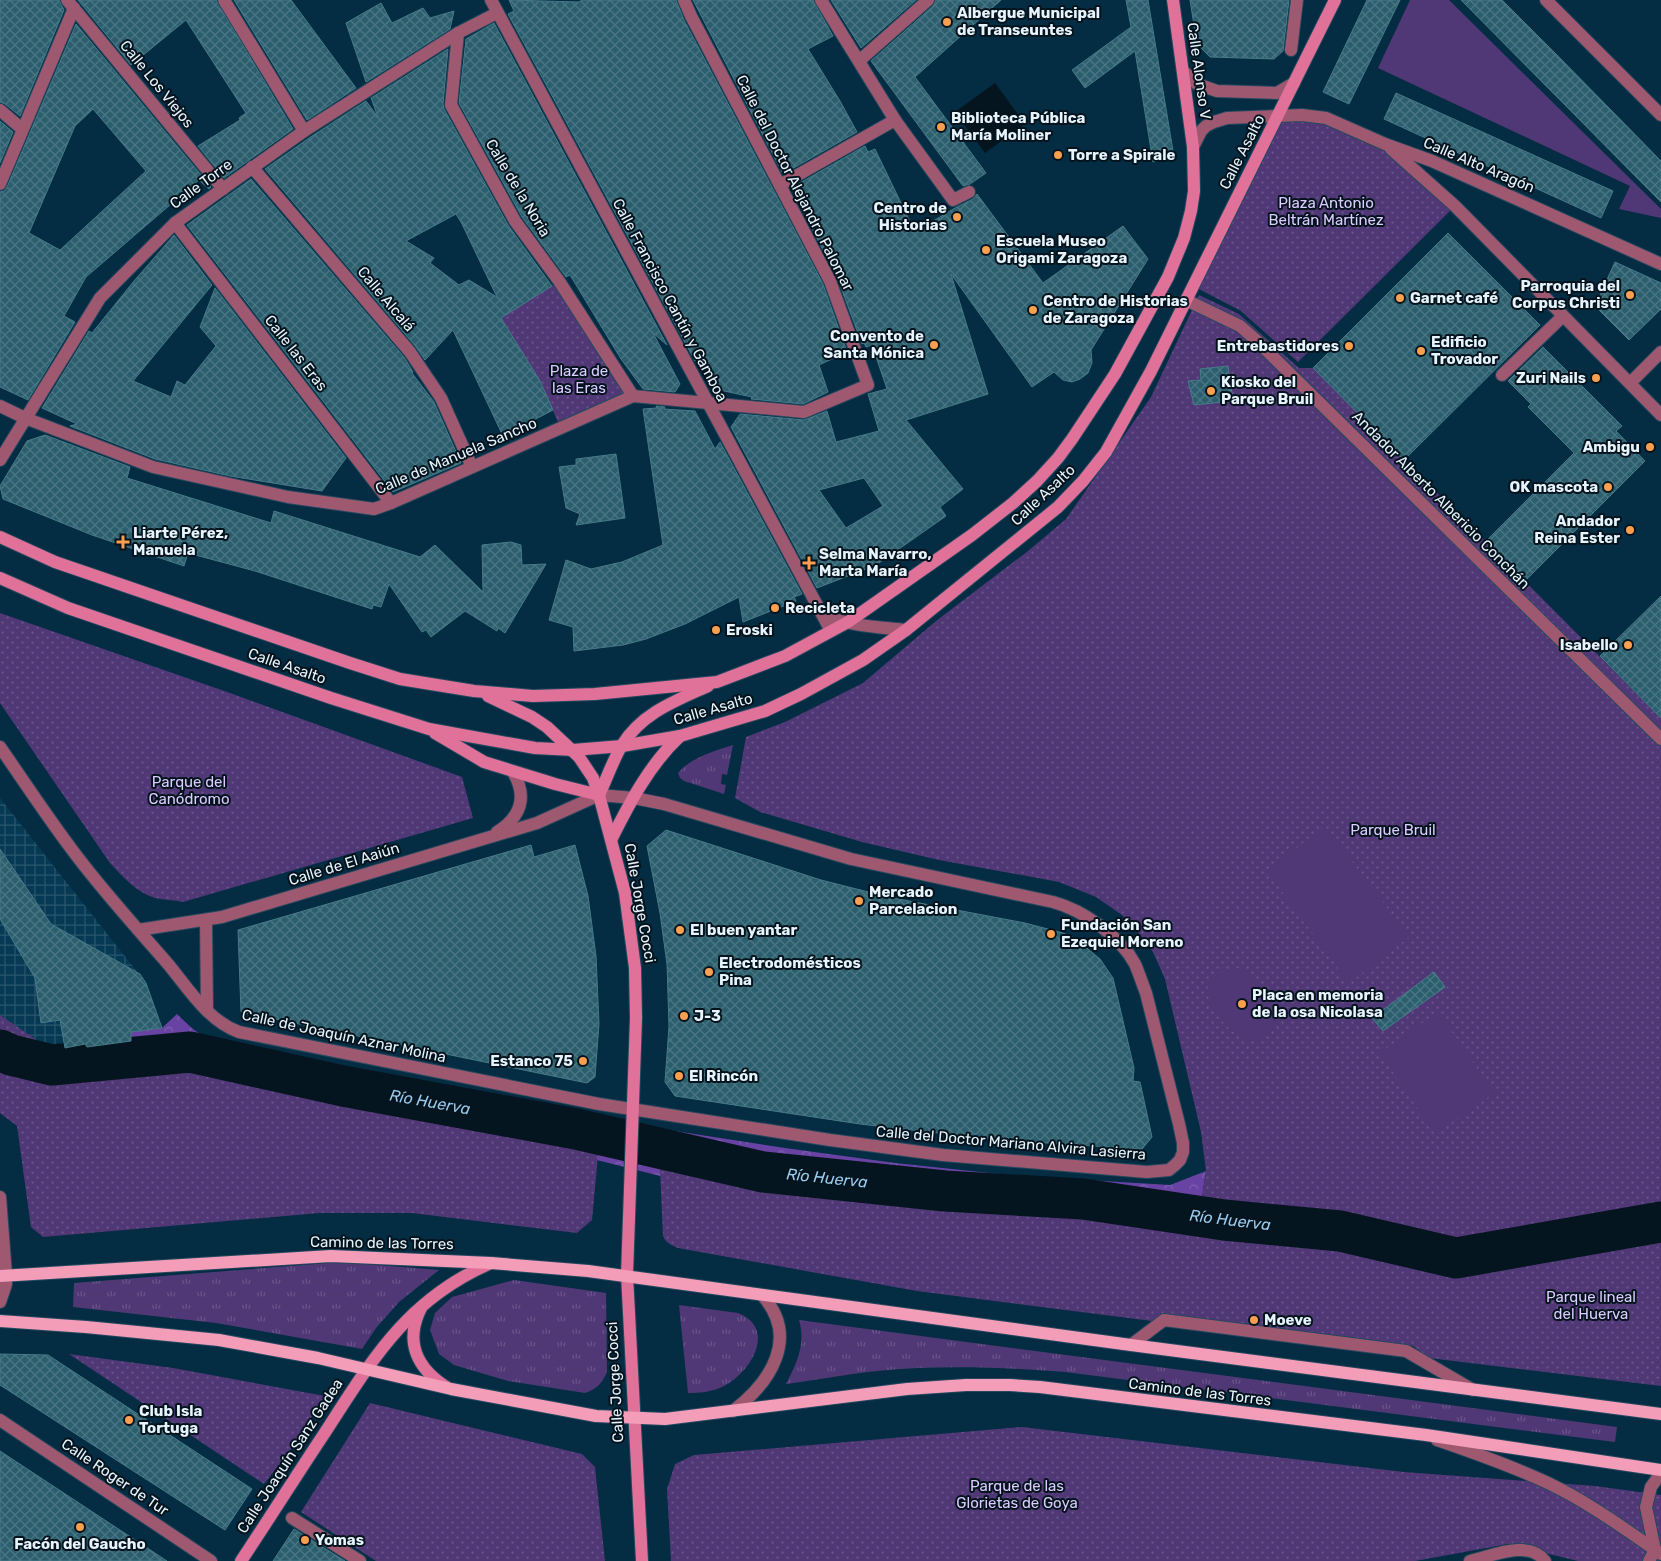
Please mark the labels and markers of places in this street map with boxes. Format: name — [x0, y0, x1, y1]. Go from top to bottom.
place label: Albergue Municipal de Transeuntes — [957, 4, 1100, 39]
marker: Albergue Municipal de Transeuntes — [941, 16, 953, 28]
place label: Biblioteca Pública María Moliner — [951, 109, 1085, 144]
marker: Biblioteca Pública María Moliner — [935, 121, 947, 133]
place label: Torre a Spirale — [1068, 146, 1176, 164]
marker: Torre a Spirale — [1052, 149, 1064, 161]
place label: Centro de Historias — [874, 199, 947, 234]
marker: Centro de Historias — [951, 211, 963, 223]
place label: Escuela Museo Origami Zaragoza — [996, 232, 1127, 267]
marker: Escuela Museo Origami Zaragoza — [980, 244, 992, 256]
place label: Parroquia del Corpus Christi — [1512, 277, 1620, 312]
place label: Garnet café — [1410, 289, 1498, 307]
marker: Parroquia del Corpus Christi — [1624, 289, 1636, 301]
place label: Centro de Historias de Zaragoza — [1043, 292, 1188, 327]
marker: Garnet café — [1394, 292, 1406, 304]
marker: Centro de Historias de Zaragoza — [1027, 304, 1039, 316]
place label: Convento de Santa Mónica — [823, 327, 924, 362]
place label: Edificio Trovador — [1431, 333, 1498, 368]
place label: Entrebastidores — [1217, 337, 1339, 355]
marker: Convento de Santa Mónica — [928, 339, 940, 351]
marker: Entrebastidores — [1343, 340, 1355, 352]
marker: Edificio Trovador — [1415, 345, 1427, 357]
place label: Zuri Nails — [1516, 369, 1586, 387]
marker: Zuri Nails — [1590, 372, 1602, 384]
place label: Kiosko del Parque Bruil — [1221, 373, 1313, 408]
marker: Kiosko del Parque Bruil — [1205, 385, 1217, 397]
place label: Ambigu — [1583, 438, 1640, 456]
marker: Ambigu — [1644, 441, 1656, 453]
place label: OK mascota — [1510, 478, 1598, 496]
marker: OK mascota — [1602, 481, 1614, 493]
place label: Andador Reina Ester — [1534, 512, 1620, 547]
place label: Liarte Pérez, Manuela — [133, 524, 228, 559]
marker: Andador Reina Ester — [1624, 524, 1636, 536]
marker: Liarte Pérez, Manuela — [117, 536, 129, 548]
place label: Selma Navarro, Marta María — [819, 545, 932, 580]
marker: Selma Navarro, Marta María — [803, 557, 815, 569]
place label: Recicleta — [785, 599, 855, 617]
marker: Recicleta — [769, 602, 781, 614]
place label: Eroski — [726, 621, 773, 639]
marker: Eroski — [710, 624, 722, 636]
place label: Isabello — [1560, 636, 1618, 654]
marker: Isabello — [1622, 639, 1634, 651]
place label: Mercado Parcelacion — [869, 883, 957, 918]
marker: Mercado Parcelacion — [853, 895, 865, 907]
place label: Fundación San Ezequiel Moreno — [1061, 916, 1184, 951]
place label: El buen yantar — [690, 921, 797, 939]
marker: El buen yantar — [674, 924, 686, 936]
marker: Fundación San Ezequiel Moreno — [1045, 928, 1057, 940]
place label: Electrodomésticos Pina — [719, 954, 861, 989]
marker: Electrodomésticos Pina — [703, 966, 715, 978]
place label: Placa en memoria de la osa Nicolasa — [1252, 986, 1384, 1021]
marker: Placa en memoria de la osa Nicolasa — [1236, 998, 1248, 1010]
place label: J-3 — [694, 1007, 721, 1025]
marker: J-3 — [678, 1010, 690, 1022]
place label: Estanco 75 — [490, 1052, 573, 1070]
marker: Estanco 75 — [577, 1055, 589, 1067]
place label: El Rincón — [689, 1067, 758, 1085]
marker: El Rincón — [673, 1070, 685, 1082]
place label: Moeve — [1264, 1311, 1312, 1329]
marker: Moeve — [1248, 1314, 1260, 1326]
place label: Club Isla Tortuga — [139, 1402, 203, 1437]
marker: Club Isla Tortuga — [123, 1414, 135, 1426]
marker: Facón del Gaucho — [74, 1521, 86, 1533]
place label: Yomas — [315, 1531, 364, 1549]
marker: Yomas — [299, 1534, 311, 1546]
place label: Facón del Gaucho — [14, 1535, 146, 1553]

